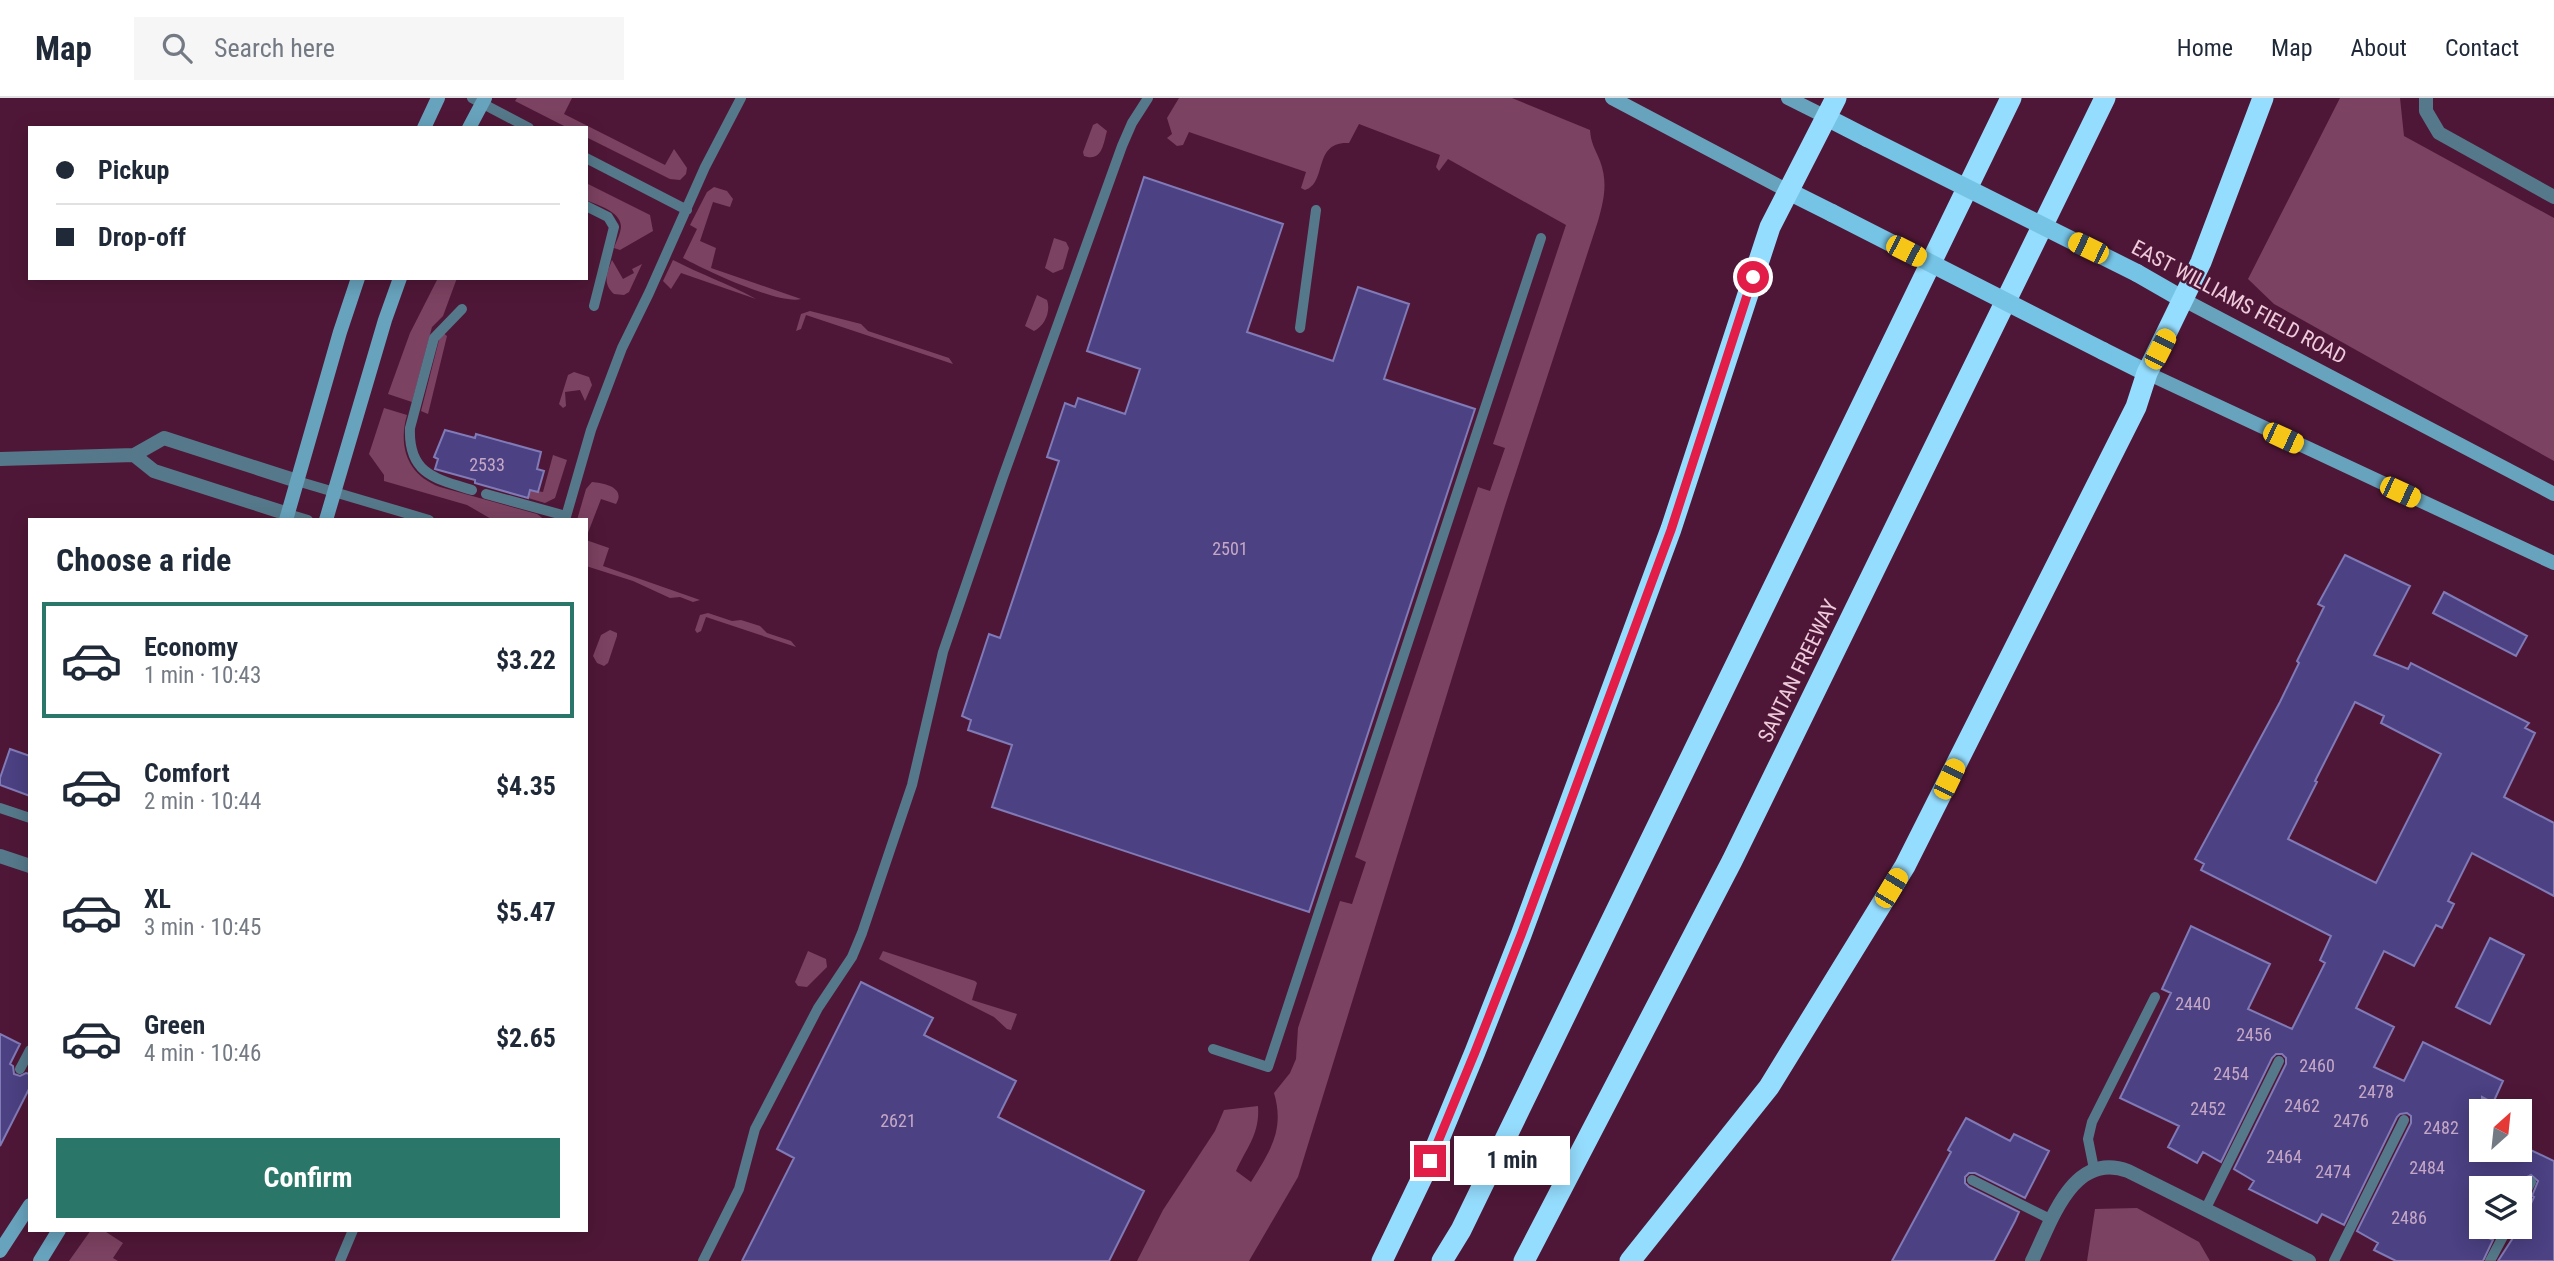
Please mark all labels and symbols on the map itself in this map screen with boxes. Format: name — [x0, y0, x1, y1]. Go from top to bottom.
car — [2065, 229, 2112, 267]
car — [1883, 232, 1930, 270]
street label: EAST WILLIAMS FIELD ROAD — [2128, 235, 2350, 369]
route start — [1737, 261, 1769, 293]
car — [2142, 326, 2179, 372]
car — [2260, 420, 2307, 456]
house number: 2533 — [469, 454, 505, 475]
car — [2377, 474, 2424, 510]
house number: 2501 — [1212, 538, 1248, 559]
street label: SANTAN FREEWAY — [1753, 596, 1843, 746]
car — [1931, 756, 1968, 802]
car — [1872, 865, 1911, 911]
house number: 2440 — [2175, 993, 2211, 1014]
house number: 2456 — [2236, 1024, 2272, 1045]
house number: 2460 — [2299, 1055, 2335, 1076]
house number: 2454 — [2213, 1063, 2249, 1084]
house number: 2478 — [2358, 1081, 2394, 1102]
house number: 2462 — [2284, 1095, 2320, 1116]
house number: 2452 — [2190, 1098, 2226, 1119]
north arrow — [2469, 1099, 2532, 1162]
house number: 2621 — [880, 1110, 916, 1131]
house number: 2476 — [2333, 1110, 2369, 1131]
house number: 2482 — [2423, 1117, 2459, 1138]
callout: 1 min — [1454, 1136, 1570, 1186]
route end — [1414, 1145, 1446, 1177]
house number: 2464 — [2266, 1146, 2302, 1167]
house number: 2484 — [2409, 1157, 2445, 1178]
house number: 2474 — [2315, 1161, 2351, 1182]
house number: 2486 — [2391, 1207, 2427, 1228]

